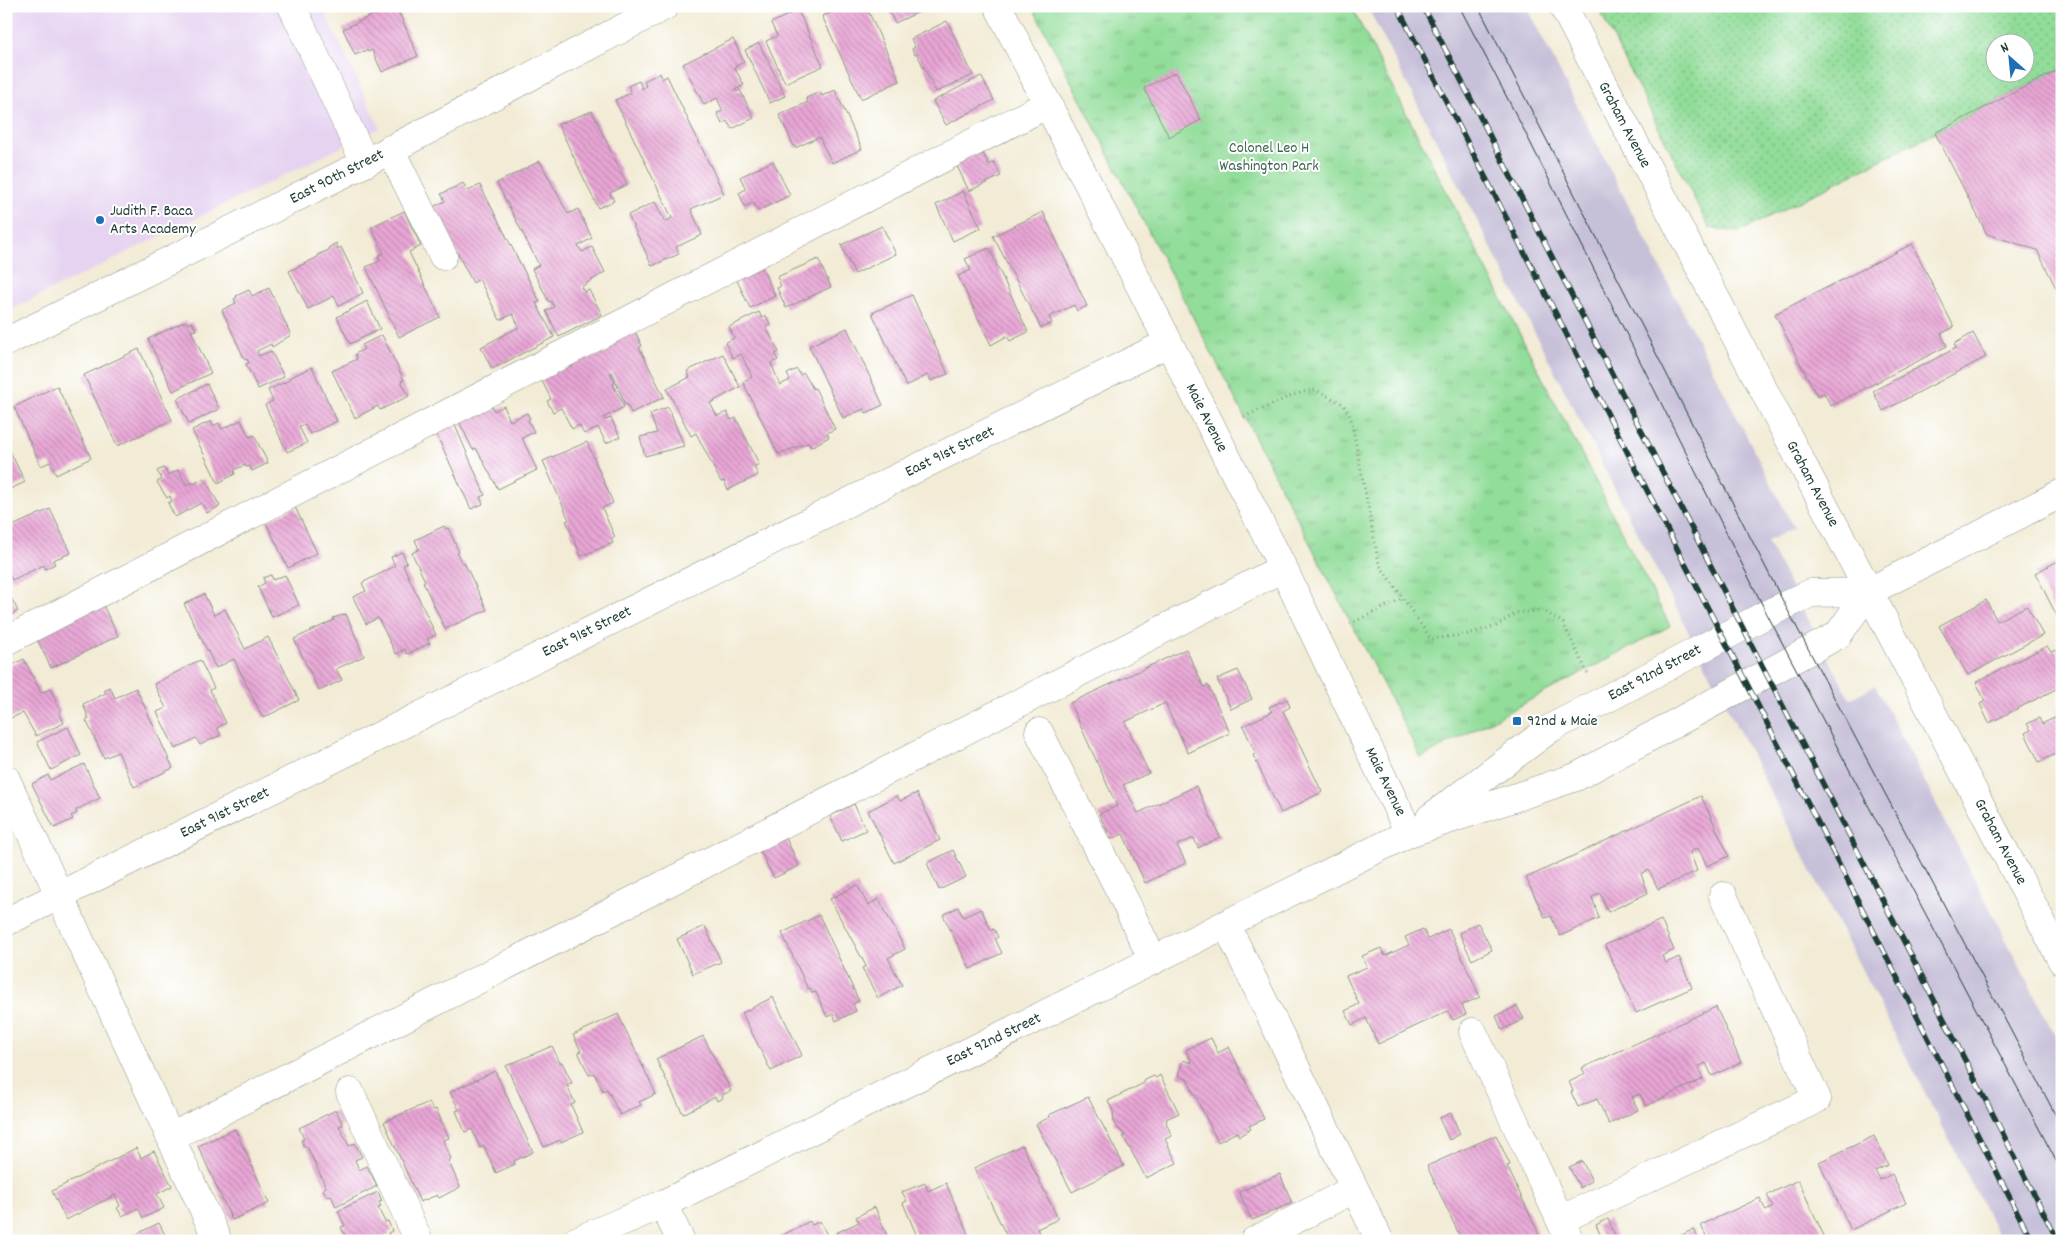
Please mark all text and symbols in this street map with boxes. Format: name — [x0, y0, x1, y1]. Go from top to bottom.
north arrow — [1986, 32, 2036, 82]
text: N — [1997, 38, 2013, 59]
street label: Graham Avenue — [1592, 78, 1656, 172]
park label: Colonel Leo H Washington Park — [1219, 137, 1319, 178]
street label: East 90th Street — [286, 143, 388, 211]
place label: Judith F. Baca Arts Academy — [110, 200, 196, 241]
marker: Judith F. Baca Arts Academy — [94, 214, 106, 226]
street label: Maie Avenue — [1179, 380, 1233, 456]
street label: East 91st Street — [901, 420, 999, 484]
street label: Graham Avenue — [1780, 437, 1844, 531]
street label: East 91st Street — [538, 600, 636, 664]
street label: East 92nd Street — [1604, 639, 1706, 707]
place label: 92nd & Maie — [1527, 710, 1597, 733]
marker: 92nd & Maie — [1511, 715, 1523, 727]
street label: Maie Avenue — [1358, 744, 1412, 820]
street label: East 91st Street — [176, 781, 274, 845]
street label: Graham Avenue — [1968, 795, 2032, 889]
street label: East 92nd Street — [943, 1007, 1045, 1073]

